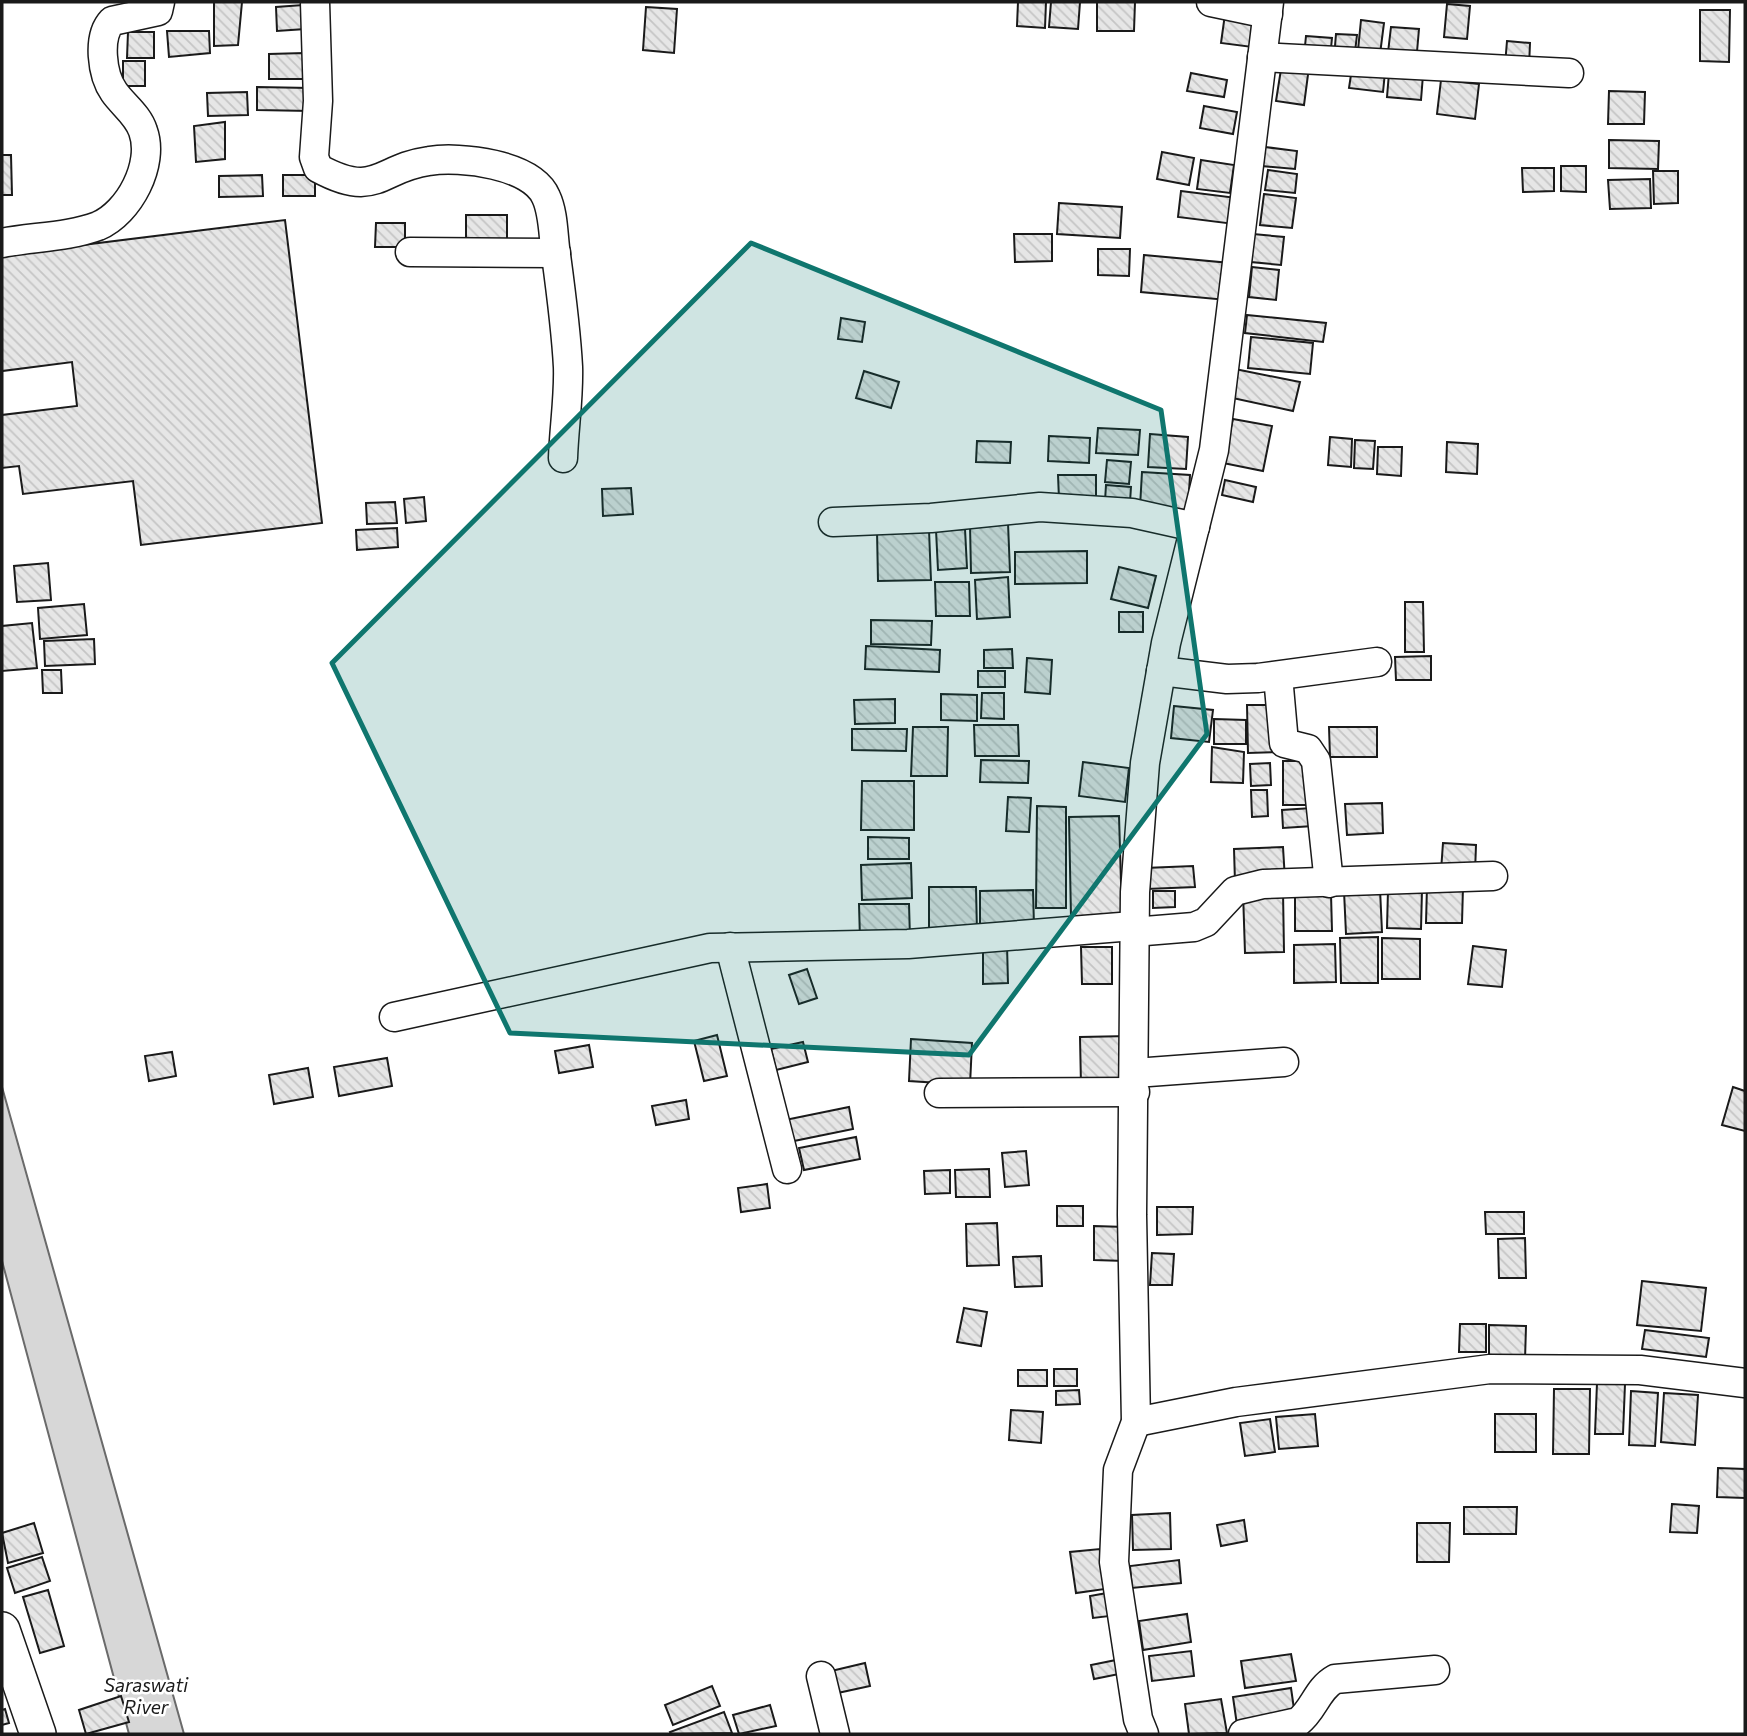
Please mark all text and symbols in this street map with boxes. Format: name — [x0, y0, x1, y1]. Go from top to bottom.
water label: Saraswati River — [104, 1673, 189, 1718]

